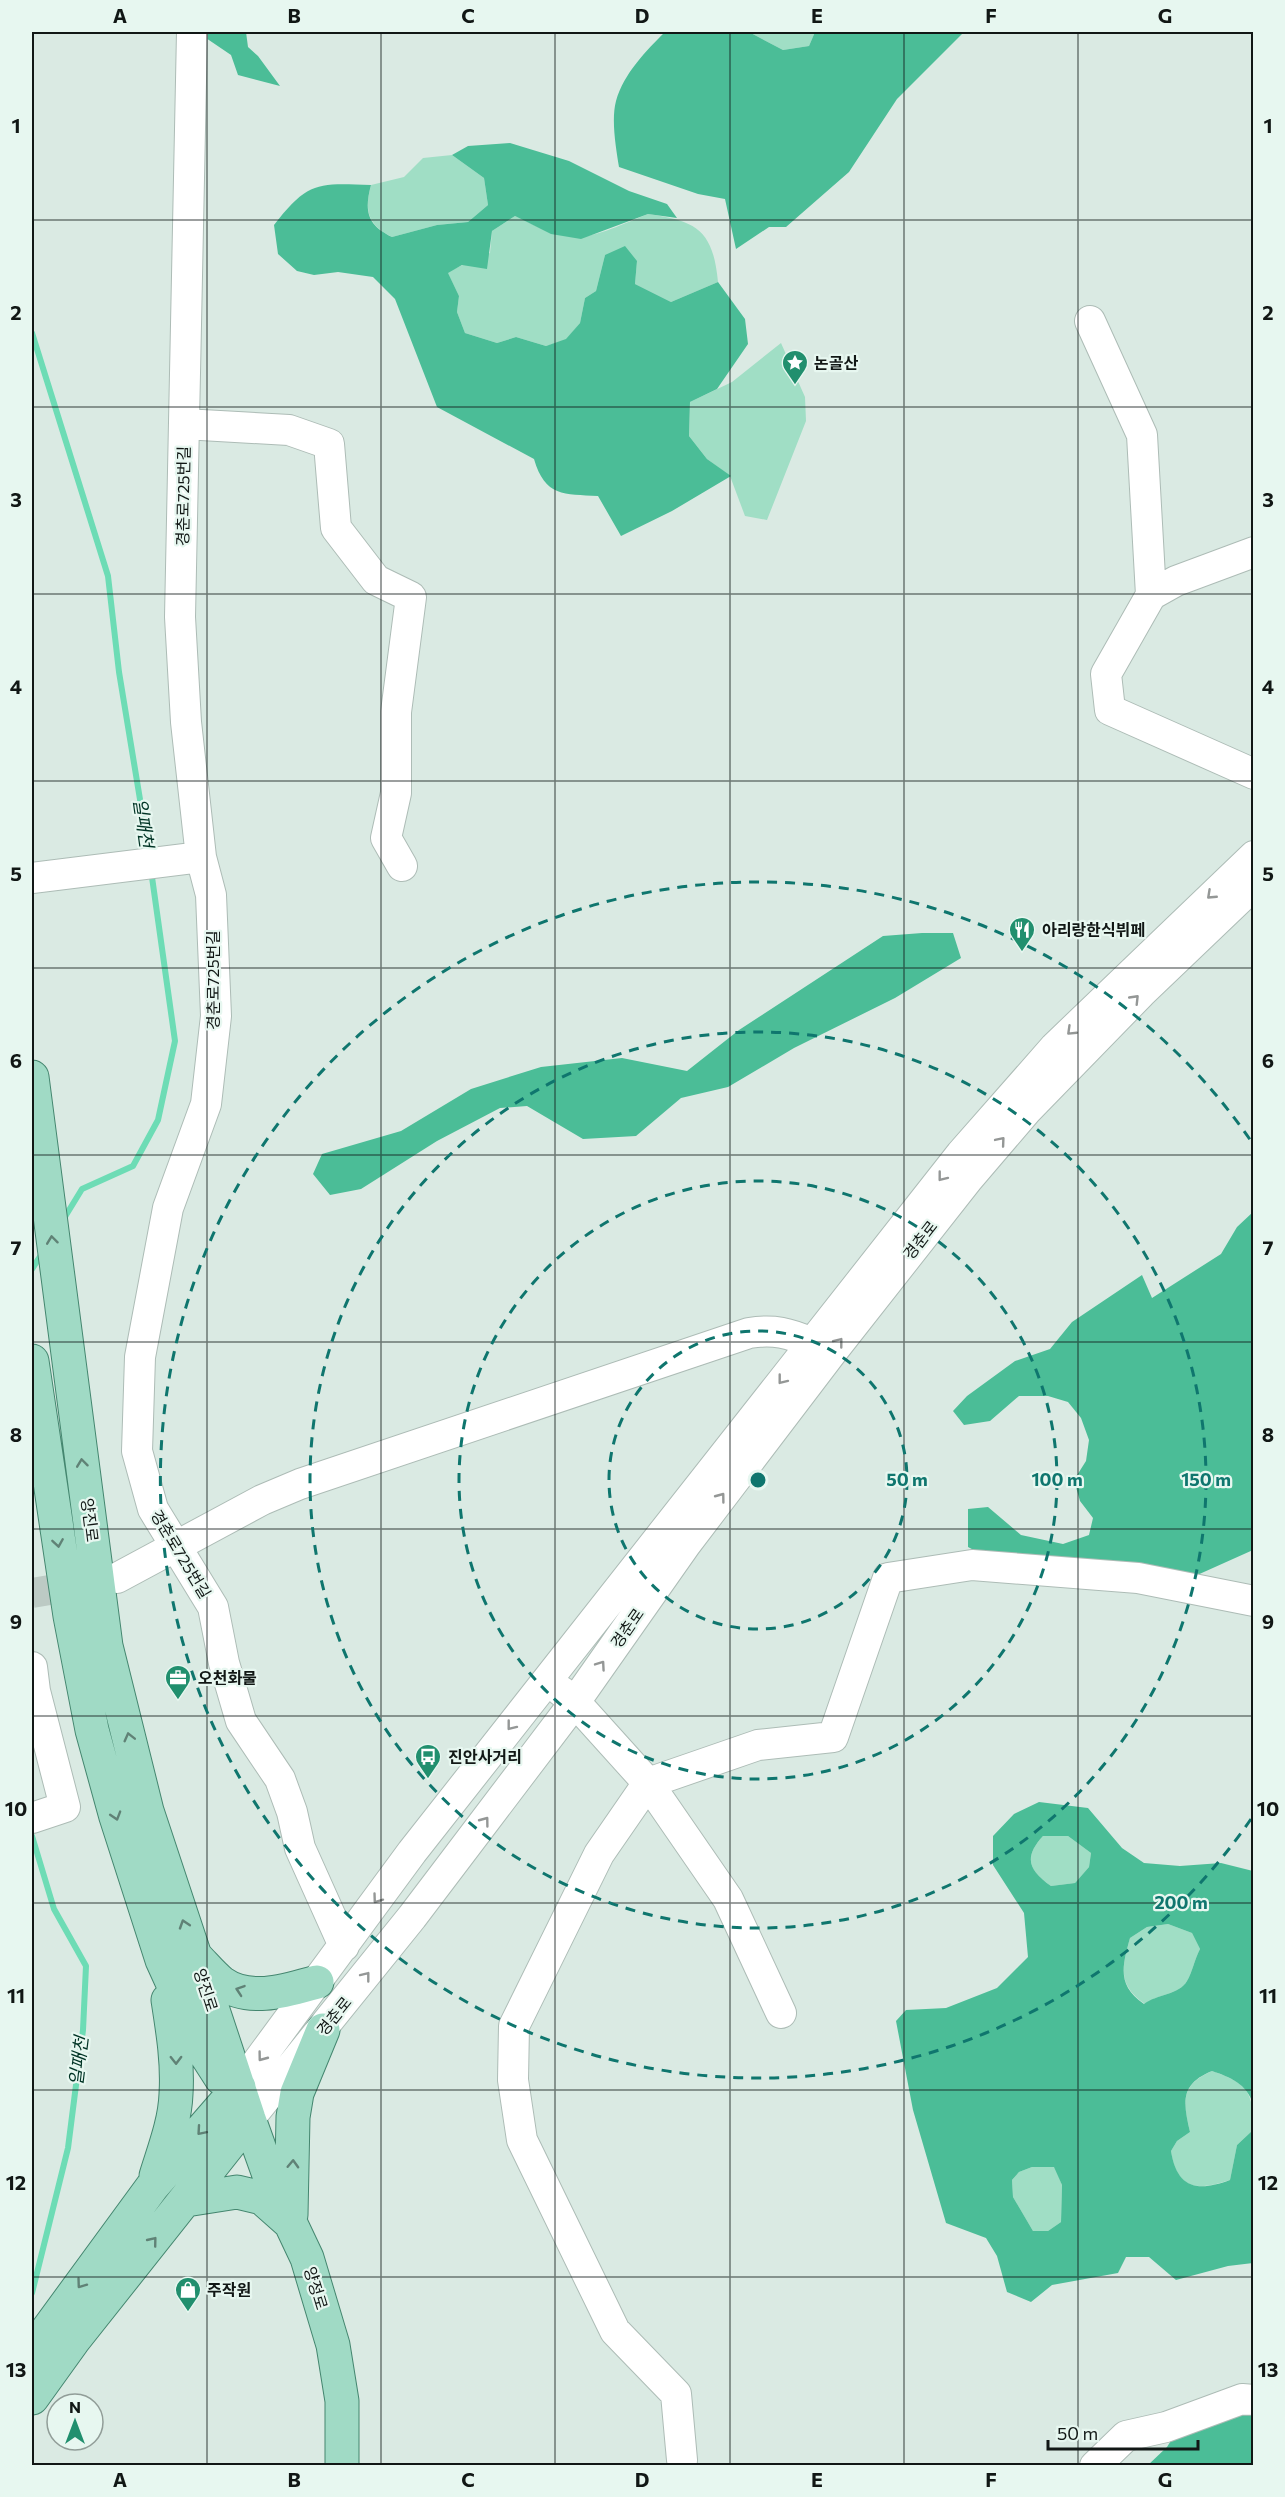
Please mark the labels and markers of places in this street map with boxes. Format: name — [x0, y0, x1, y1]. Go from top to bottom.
place icon: 논골산 — [780, 348, 810, 386]
place label: 논골산 — [814, 353, 858, 372]
restaurant icon: 아리랑한식뷔페 — [1007, 915, 1037, 953]
place label: 아리랑한식뷔페 — [1042, 920, 1145, 939]
centre of rings — [748, 1470, 768, 1490]
office icon: 오천화물 — [163, 1663, 193, 1701]
place label: 오천화물 — [198, 1668, 257, 1687]
bus stop icon: 진안사거리 — [413, 1742, 443, 1780]
place label: 진안사거리 — [448, 1747, 522, 1766]
shop icon: 주작원 — [173, 2275, 203, 2313]
place label: 주작원 — [207, 2280, 251, 2299]

